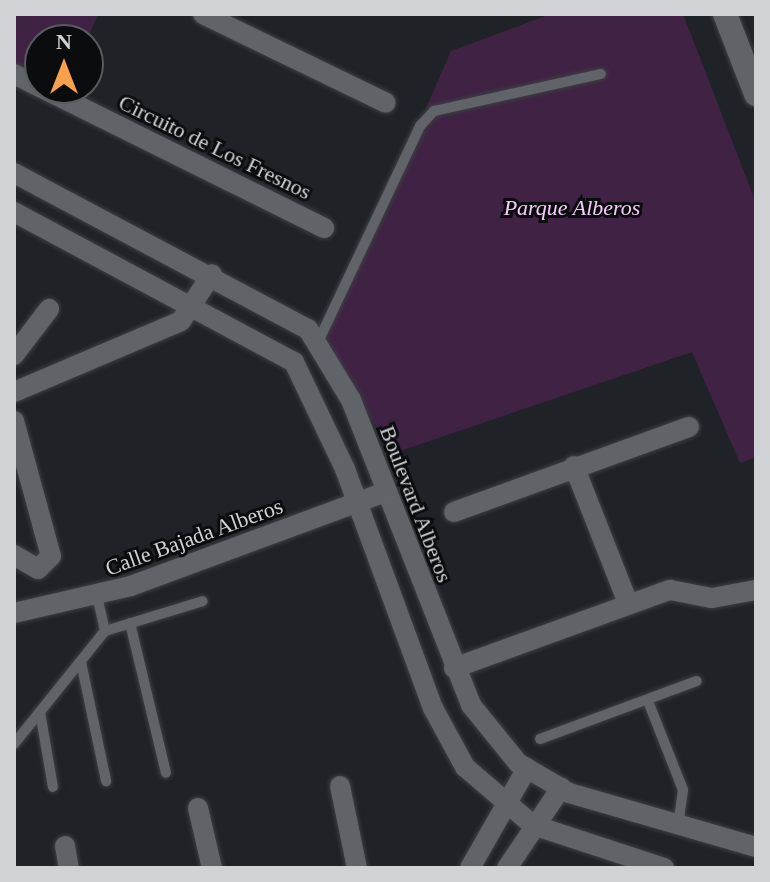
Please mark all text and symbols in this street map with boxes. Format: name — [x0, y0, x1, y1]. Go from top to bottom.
north arrow — [24, 24, 104, 104]
text: N — [56, 29, 72, 54]
street label: Circuito de Los Fresnos — [114, 89, 316, 205]
park label: Parque Alberos — [503, 195, 641, 221]
street label: Boulevard Alberos — [374, 421, 458, 587]
street label: Calle Bajada Alberos — [101, 492, 287, 582]

